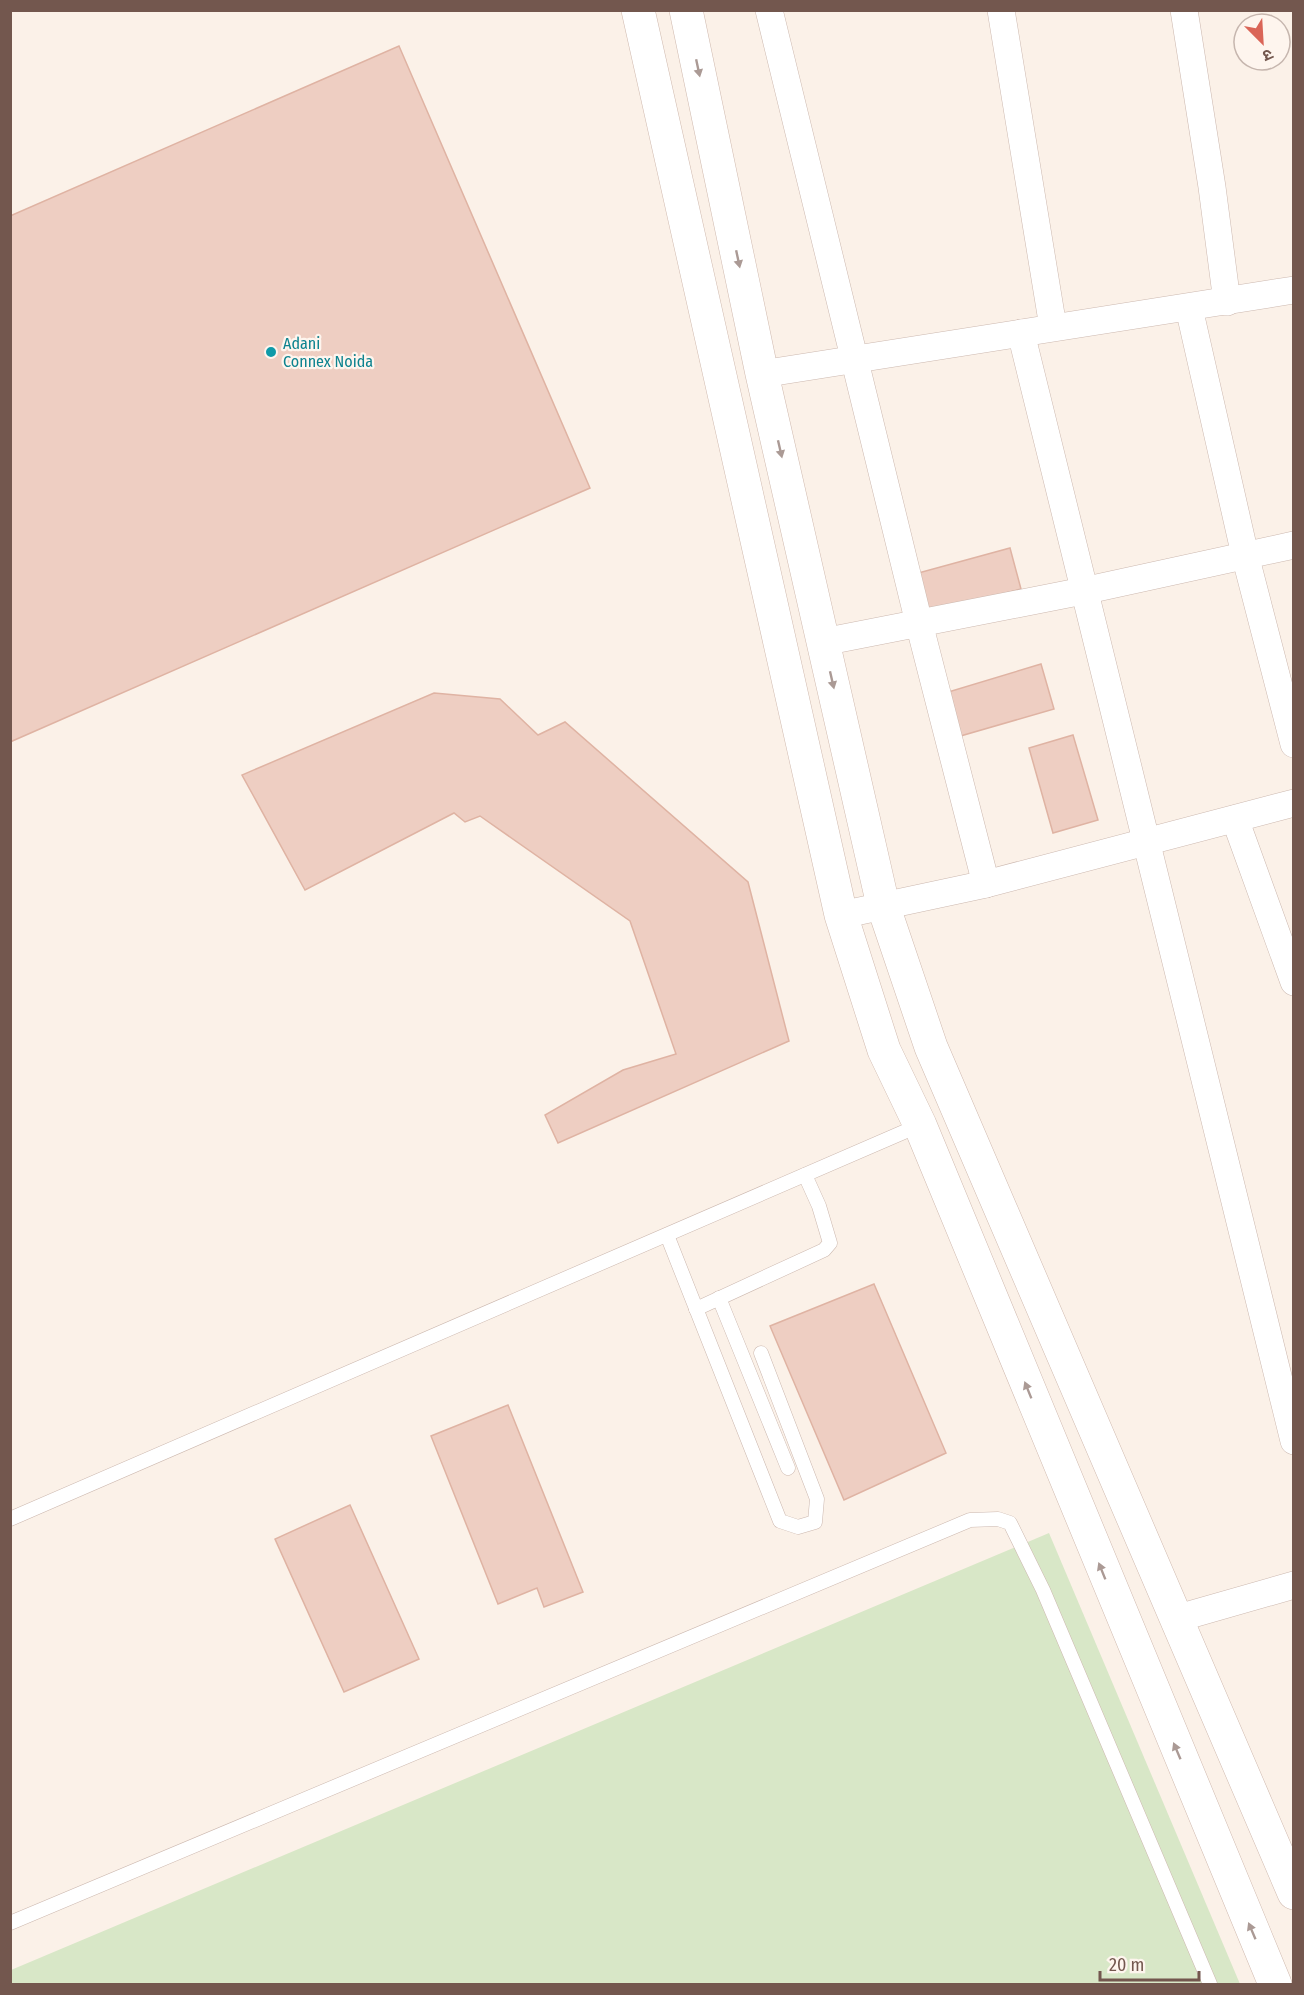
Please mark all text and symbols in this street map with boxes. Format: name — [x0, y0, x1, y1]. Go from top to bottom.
north arrow — [1232, 12, 1292, 72]
text: उ — [1259, 45, 1276, 66]
one-way arrow — [694, 58, 703, 77]
one-way arrow — [734, 249, 743, 268]
place label: Adani Connex Noida — [283, 334, 373, 371]
marker: Adani Connex Noida — [264, 345, 278, 359]
one-way arrow — [775, 440, 785, 458]
one-way arrow — [828, 671, 837, 690]
one-way arrow — [1023, 1381, 1032, 1399]
one-way arrow — [1097, 1561, 1107, 1579]
one-way arrow — [1172, 1741, 1182, 1759]
one-way arrow — [1247, 1921, 1257, 1939]
scale bar — [1100, 1944, 1199, 1982]
text: 20 m — [1109, 1954, 1144, 1976]

